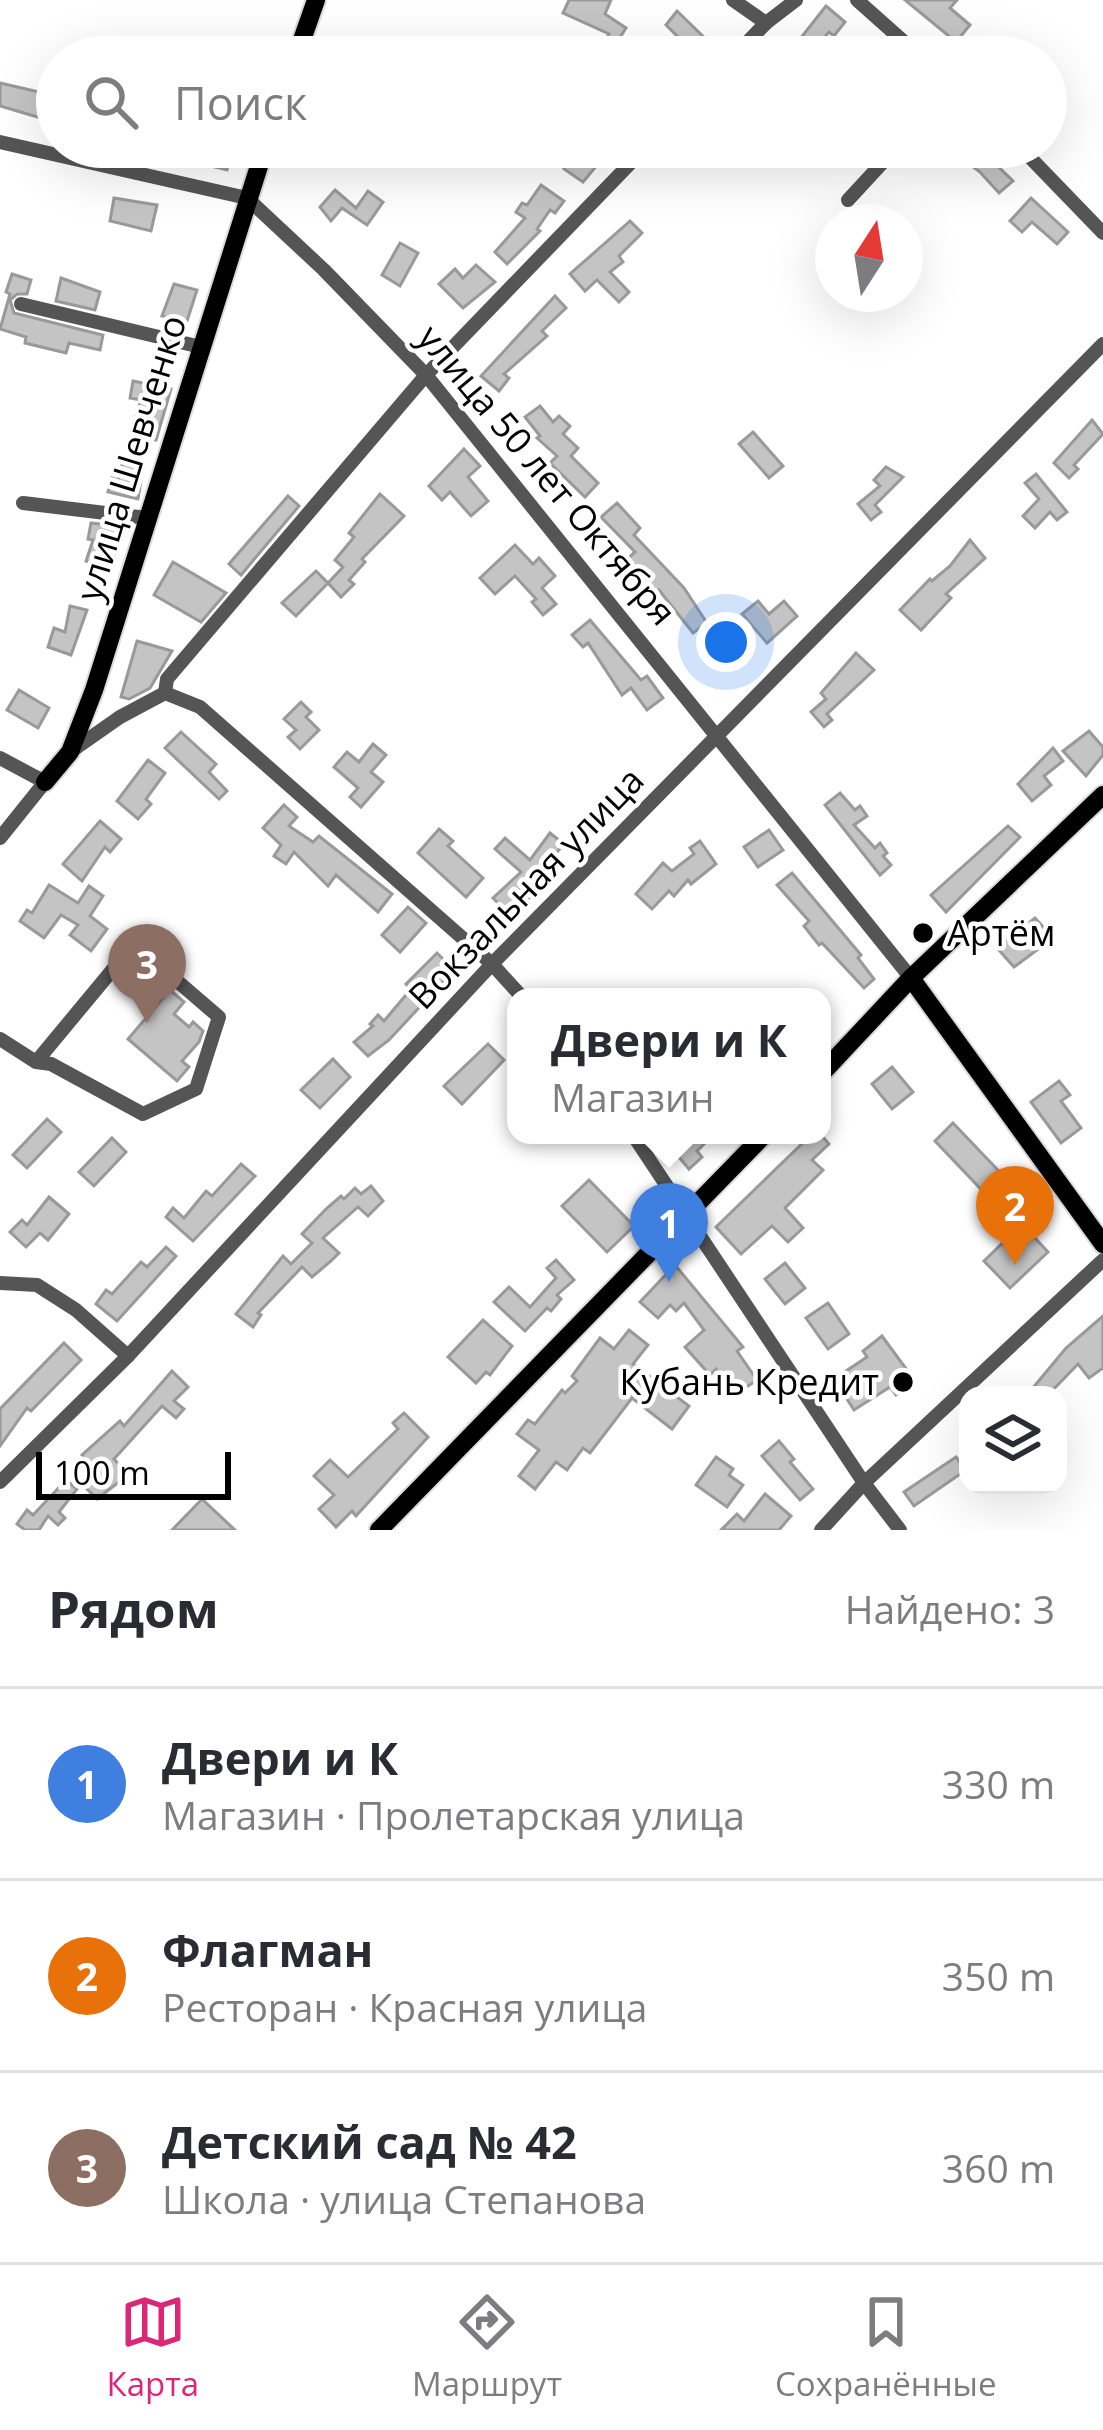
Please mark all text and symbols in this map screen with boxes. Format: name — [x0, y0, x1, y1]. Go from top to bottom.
search box — [36, 36, 1067, 168]
icon: search — [78, 69, 144, 135]
text: Поиск — [174, 72, 307, 133]
north arrow — [815, 204, 923, 312]
street label: улица Шевченко — [64, 309, 197, 607]
street label: улица 50 лет Октября — [407, 314, 688, 635]
your location — [696, 612, 756, 672]
street label: Вокзальная улица — [397, 756, 654, 1019]
place label: Артём — [947, 908, 1055, 957]
marker: Артём — [910, 920, 936, 946]
pin: 3 — [108, 924, 186, 1023]
popup — [507, 988, 831, 1144]
text: Двери и К — [551, 1009, 787, 1070]
text: Магазин — [551, 1070, 714, 1123]
pin: 2 — [976, 1166, 1054, 1265]
pin: 1 — [630, 1183, 708, 1282]
place label: Кубань Кредит — [620, 1357, 879, 1406]
marker: Кубань Кредит — [890, 1369, 916, 1395]
map controls — [959, 1386, 1067, 1494]
button: layers — [959, 1386, 1067, 1494]
scale bar — [36, 1446, 231, 1499]
text: 100 m — [54, 1450, 150, 1495]
text: Рядом — [48, 1573, 219, 1643]
text: Найдено: 3 — [845, 1582, 1055, 1635]
text: Двери и К — [162, 1727, 398, 1788]
text: 1 — [76, 1757, 98, 1810]
text: 330 m — [942, 1757, 1055, 1810]
text: Магазин · Пролетарская улица — [162, 1788, 745, 1841]
text: Флагман — [162, 1919, 373, 1980]
text: 2 — [76, 1949, 98, 2002]
text: 350 m — [942, 1949, 1055, 2002]
text: Ресторан · Красная улица — [162, 1980, 647, 2033]
text: Детский сад № 42 — [162, 2111, 577, 2172]
text: 3 — [76, 2141, 98, 2194]
text: 360 m — [942, 2141, 1055, 2194]
text: Школа · улица Степанова — [162, 2172, 646, 2225]
tab: Карта — [107, 2289, 199, 2406]
tab: Маршрут — [412, 2289, 562, 2406]
tab: Сохранённые — [775, 2289, 996, 2406]

